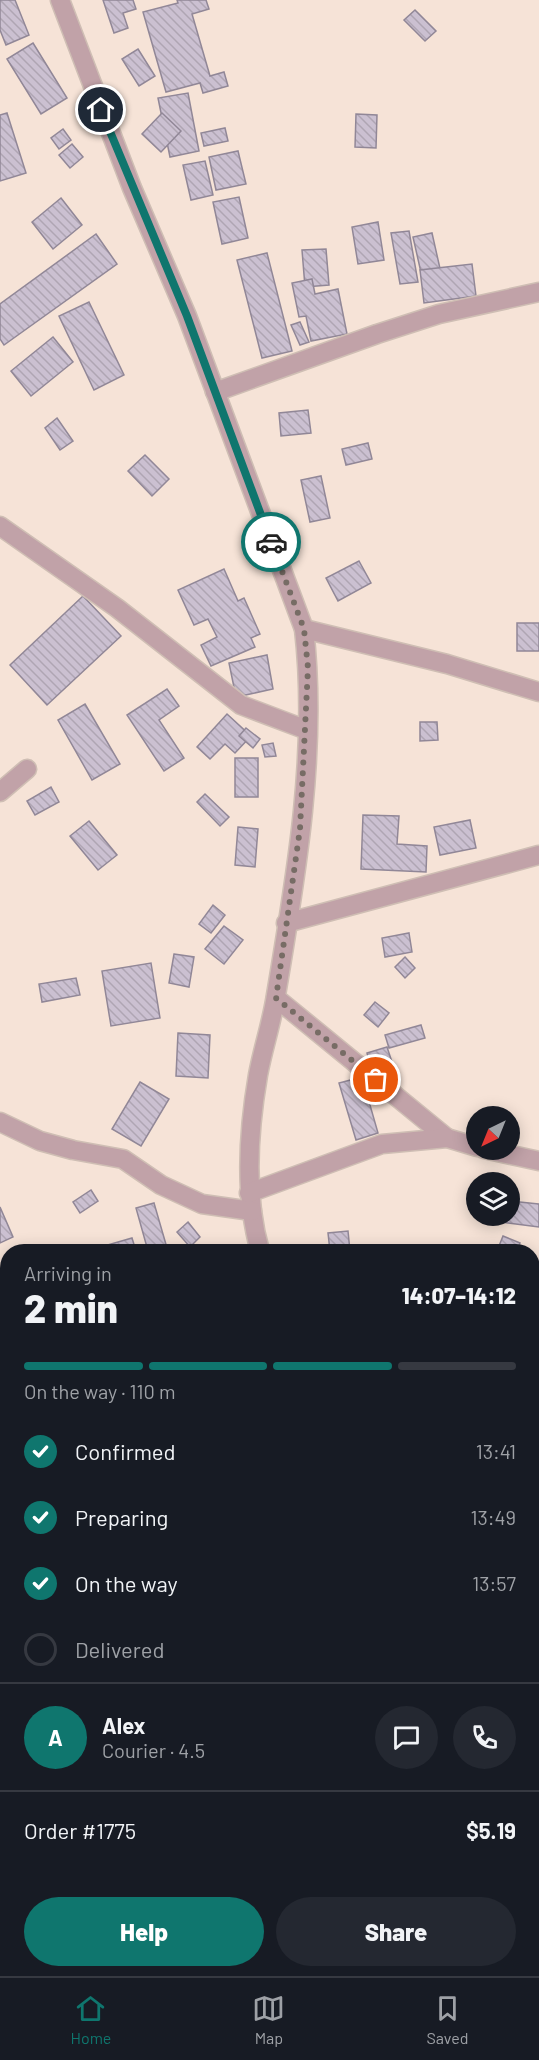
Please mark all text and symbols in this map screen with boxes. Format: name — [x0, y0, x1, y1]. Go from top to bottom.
pin — [75, 84, 126, 135]
icon: home — [84, 93, 117, 126]
courier — [241, 512, 301, 572]
icon: car — [255, 526, 288, 559]
pin — [350, 1054, 401, 1105]
icon: bag — [359, 1063, 392, 1096]
north arrow — [466, 1106, 520, 1160]
map controls — [466, 1106, 520, 1226]
button: layers — [466, 1172, 520, 1226]
text: Arriving in — [24, 1261, 112, 1285]
text: 14:07–14:12 — [402, 1282, 516, 1308]
text: 2 min — [24, 1284, 118, 1331]
text: On the way · 110 m — [24, 1379, 175, 1403]
icon: check — [24, 1435, 57, 1468]
text: Confirmed — [75, 1438, 175, 1464]
text: 13:41 — [476, 1439, 516, 1463]
icon: check — [24, 1501, 57, 1534]
text: Preparing — [75, 1504, 168, 1530]
text: 13:49 — [470, 1505, 516, 1529]
icon: check — [24, 1567, 57, 1600]
text: On the way — [75, 1570, 178, 1596]
text: 13:57 — [472, 1571, 516, 1595]
text: Delivered — [75, 1636, 164, 1662]
button: chat — [375, 1706, 438, 1769]
button: phone — [453, 1706, 516, 1769]
text: Alex — [102, 1712, 145, 1738]
text: A — [48, 1724, 63, 1750]
text: Courier · 4.5 — [102, 1738, 205, 1762]
text: Order #1775 — [24, 1817, 136, 1843]
text: $5.19 — [466, 1817, 516, 1843]
button: Help — [24, 1897, 264, 1966]
button: Share — [276, 1897, 516, 1966]
tab: Home — [71, 1992, 111, 2047]
tab: Map — [252, 1992, 285, 2047]
tab: Saved — [426, 1992, 468, 2047]

